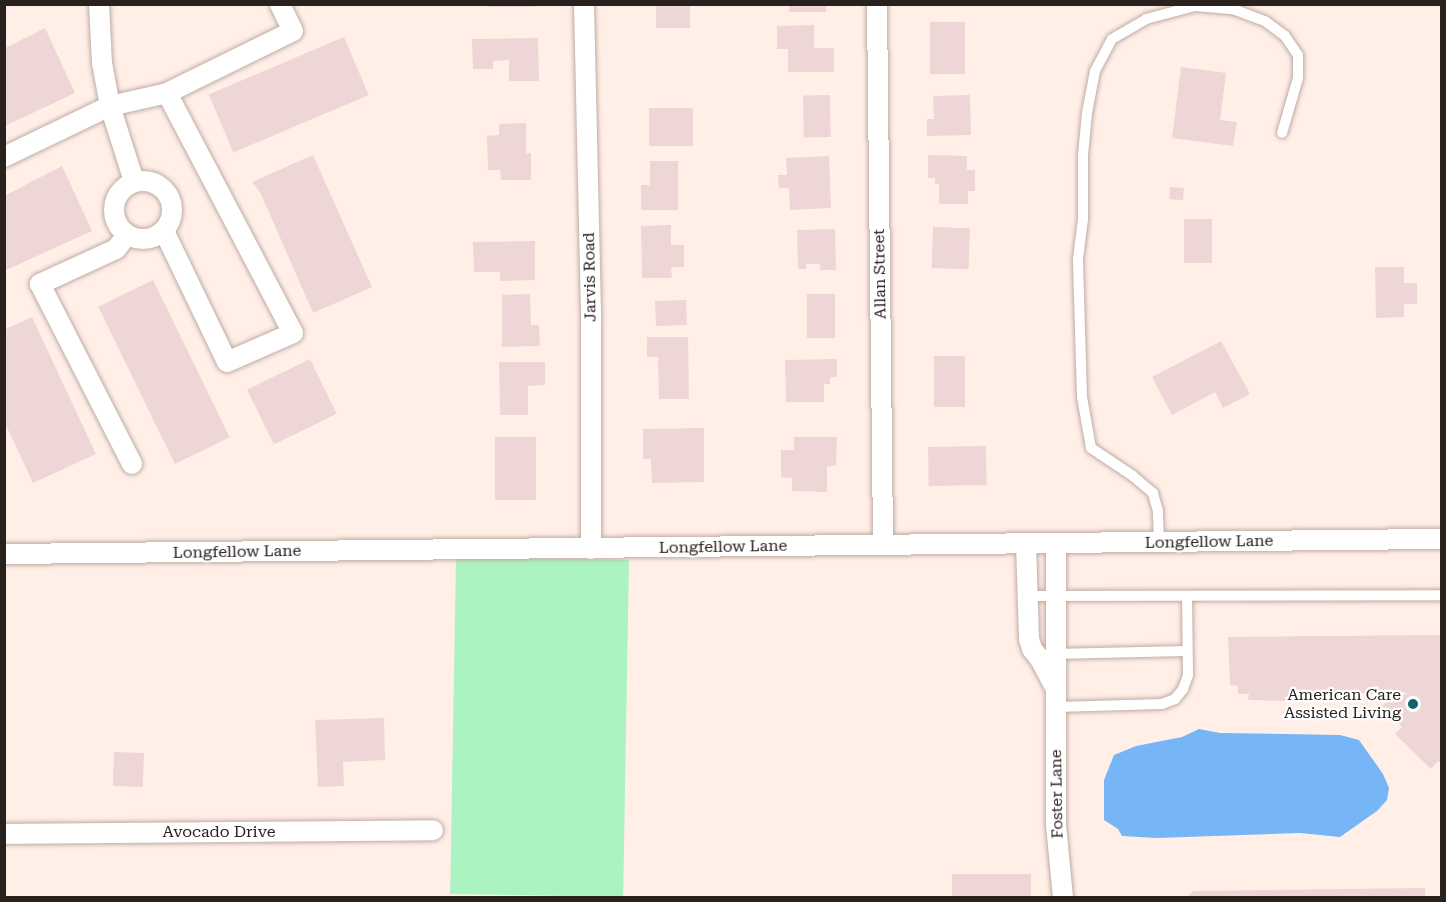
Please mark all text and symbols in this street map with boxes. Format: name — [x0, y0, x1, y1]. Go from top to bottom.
street label: Allan Street — [870, 229, 890, 319]
street label: Jarvis Road — [580, 232, 600, 322]
street label: Longfellow Lane — [1145, 531, 1273, 553]
street label: Longfellow Lane — [659, 536, 787, 558]
street label: Longfellow Lane — [173, 541, 301, 563]
place label: American Care Assisted Living — [1284, 685, 1401, 723]
marker: American Care Assisted Living — [1406, 697, 1420, 711]
street label: Foster Lane — [1047, 749, 1067, 839]
street label: Avocado Drive — [163, 822, 275, 842]

